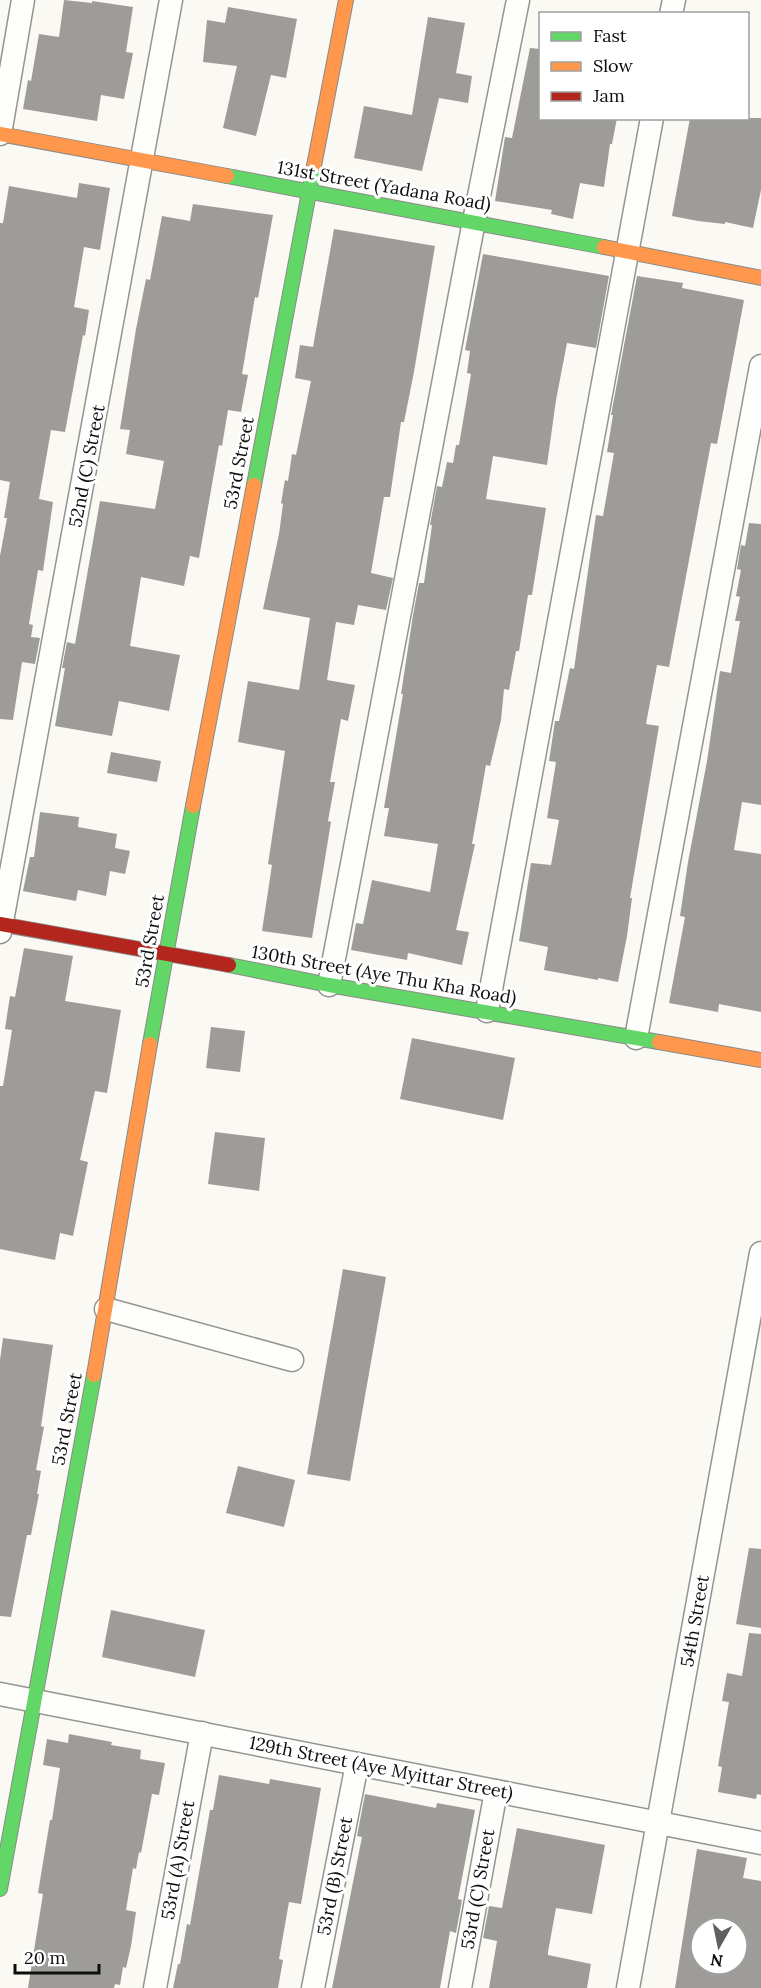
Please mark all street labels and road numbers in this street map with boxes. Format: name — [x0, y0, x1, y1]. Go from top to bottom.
street label: 131st Street (Yadana Road) — [275, 155, 493, 216]
street label: 52nd (C) Street — [63, 403, 110, 529]
street label: 53rd Street — [218, 415, 259, 511]
street label: 53rd Street — [130, 893, 169, 989]
street label: 130th Street (Aye Thu Kha Road) — [250, 940, 518, 1009]
street label: 53rd Street — [46, 1371, 87, 1467]
street label: 54th Street — [675, 1573, 714, 1669]
street label: 129th Street (Aye Myittar Street) — [247, 1731, 515, 1804]
street label: 53rd (A) Street — [156, 1798, 199, 1921]
street label: 53rd (B) Street — [312, 1815, 357, 1937]
street label: 53rd (C) Street — [456, 1827, 499, 1951]

